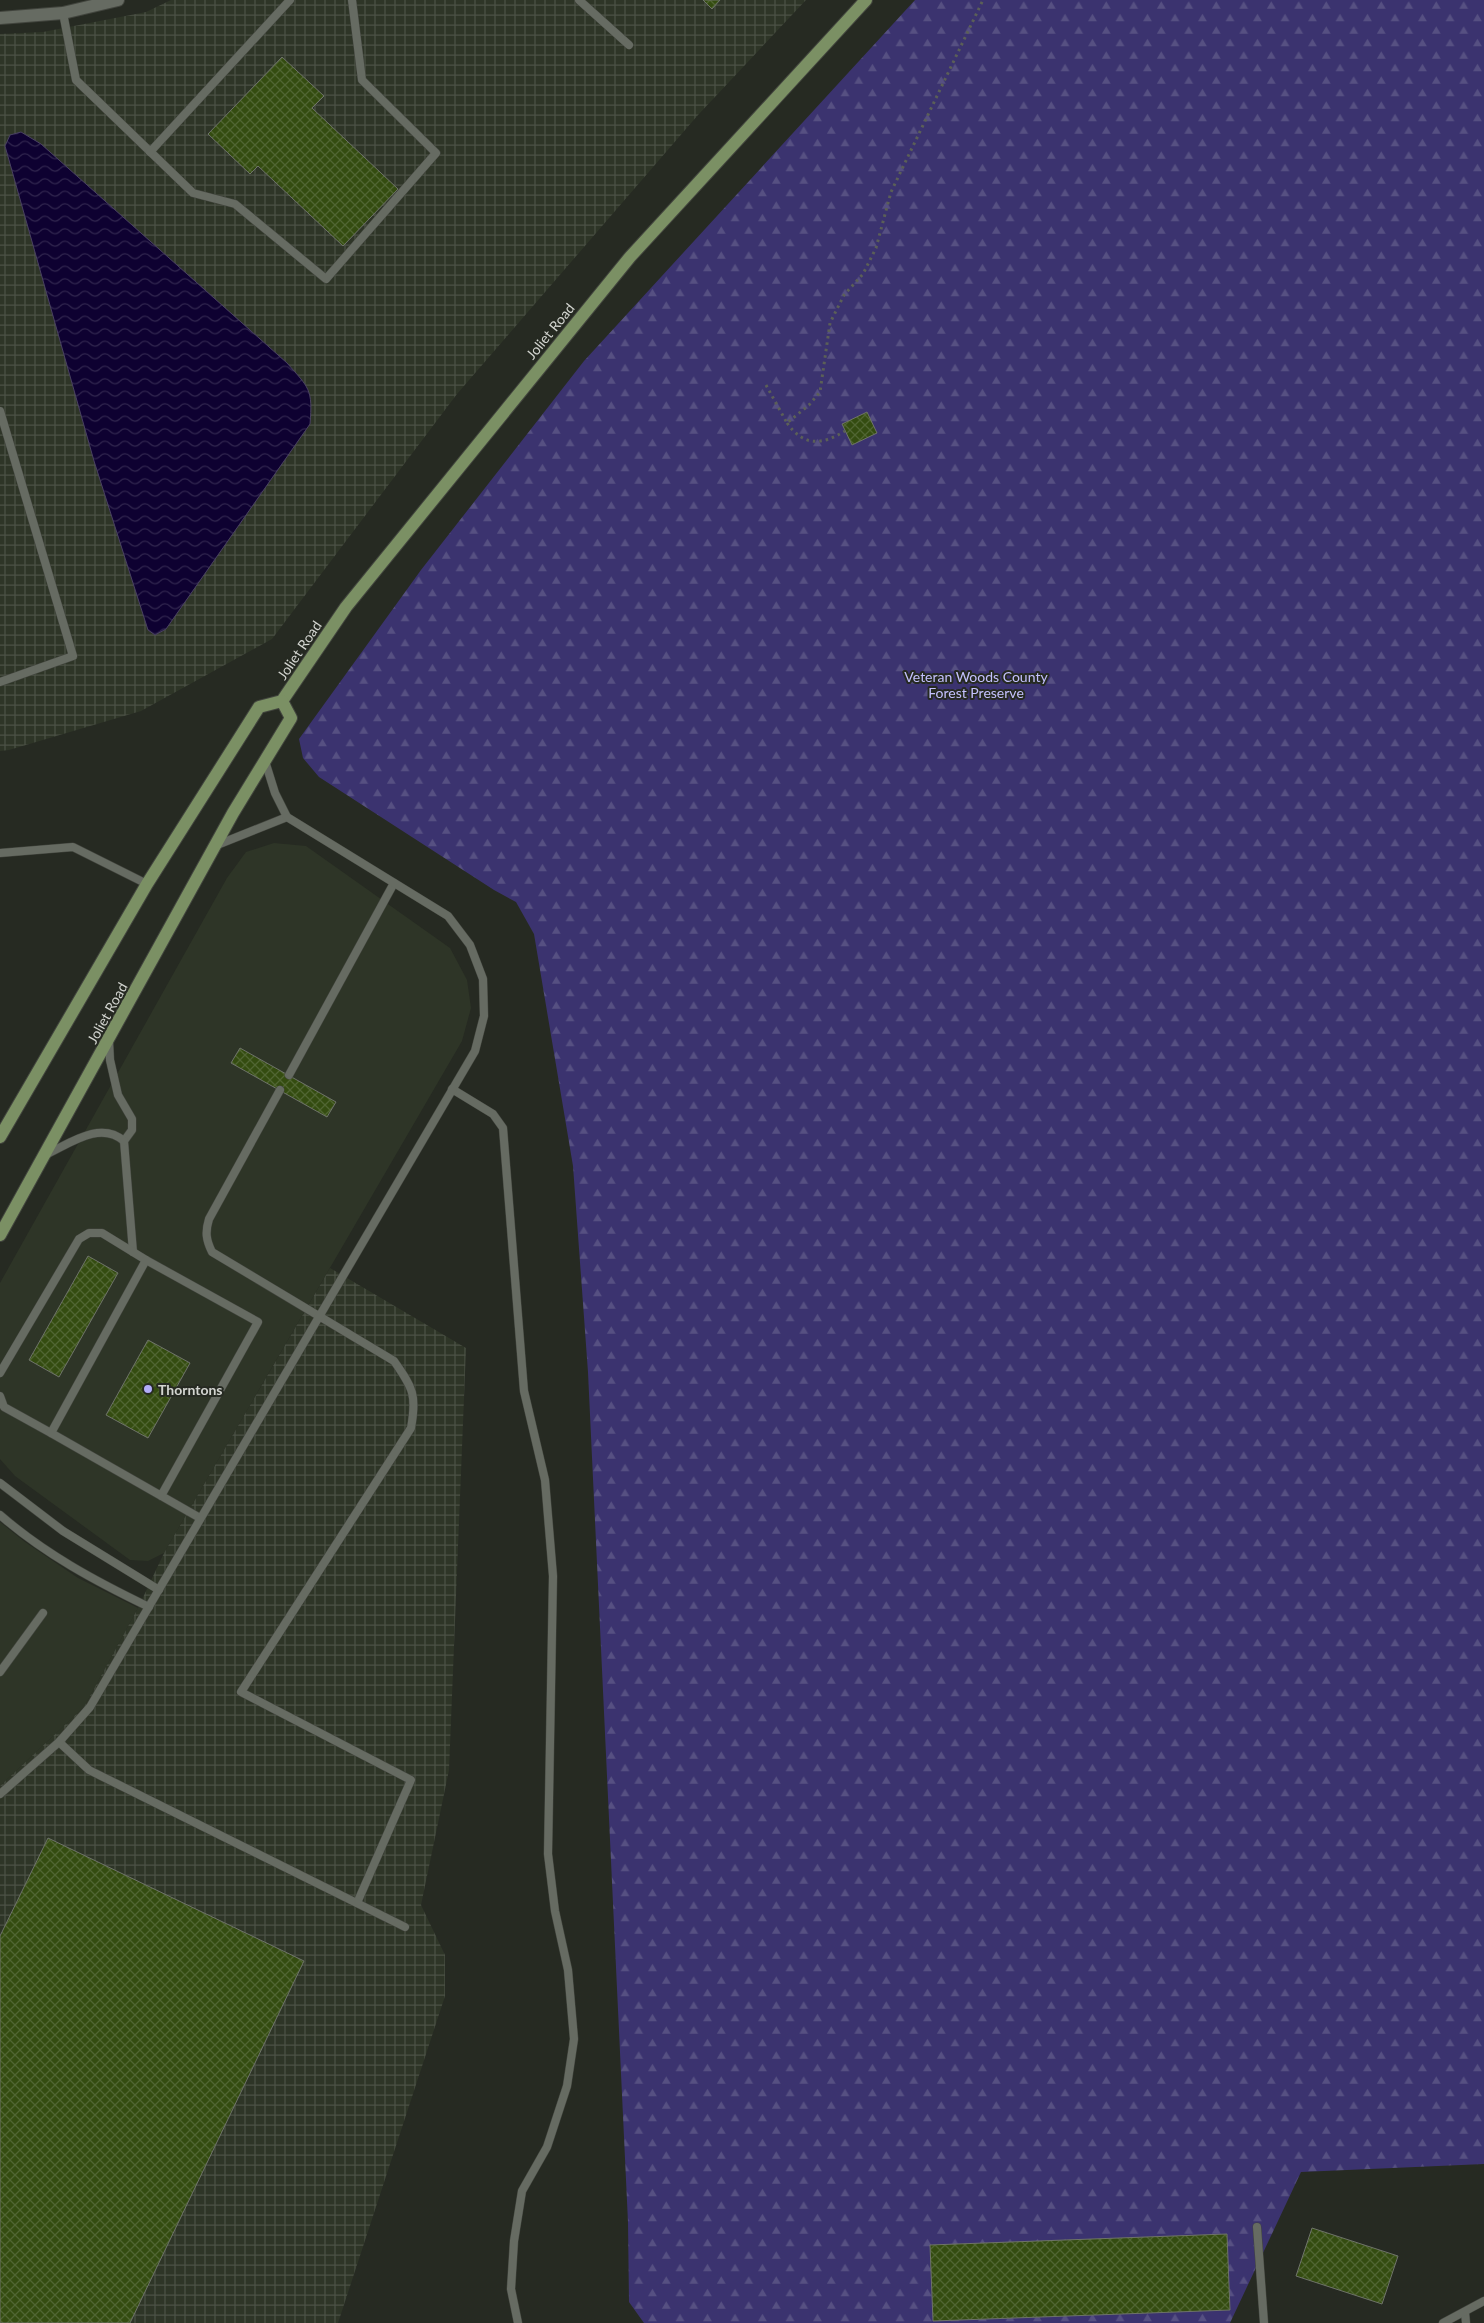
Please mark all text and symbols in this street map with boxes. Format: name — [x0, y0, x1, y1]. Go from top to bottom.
street label: Joliet Road — [522, 300, 578, 362]
street label: Joliet Road — [273, 617, 325, 683]
park label: Veteran Woods County Forest Preserve — [904, 668, 1048, 701]
street label: Joliet Road — [83, 979, 131, 1047]
place label: Thorntons — [158, 1381, 222, 1398]
marker: Thorntons — [142, 1383, 154, 1395]

